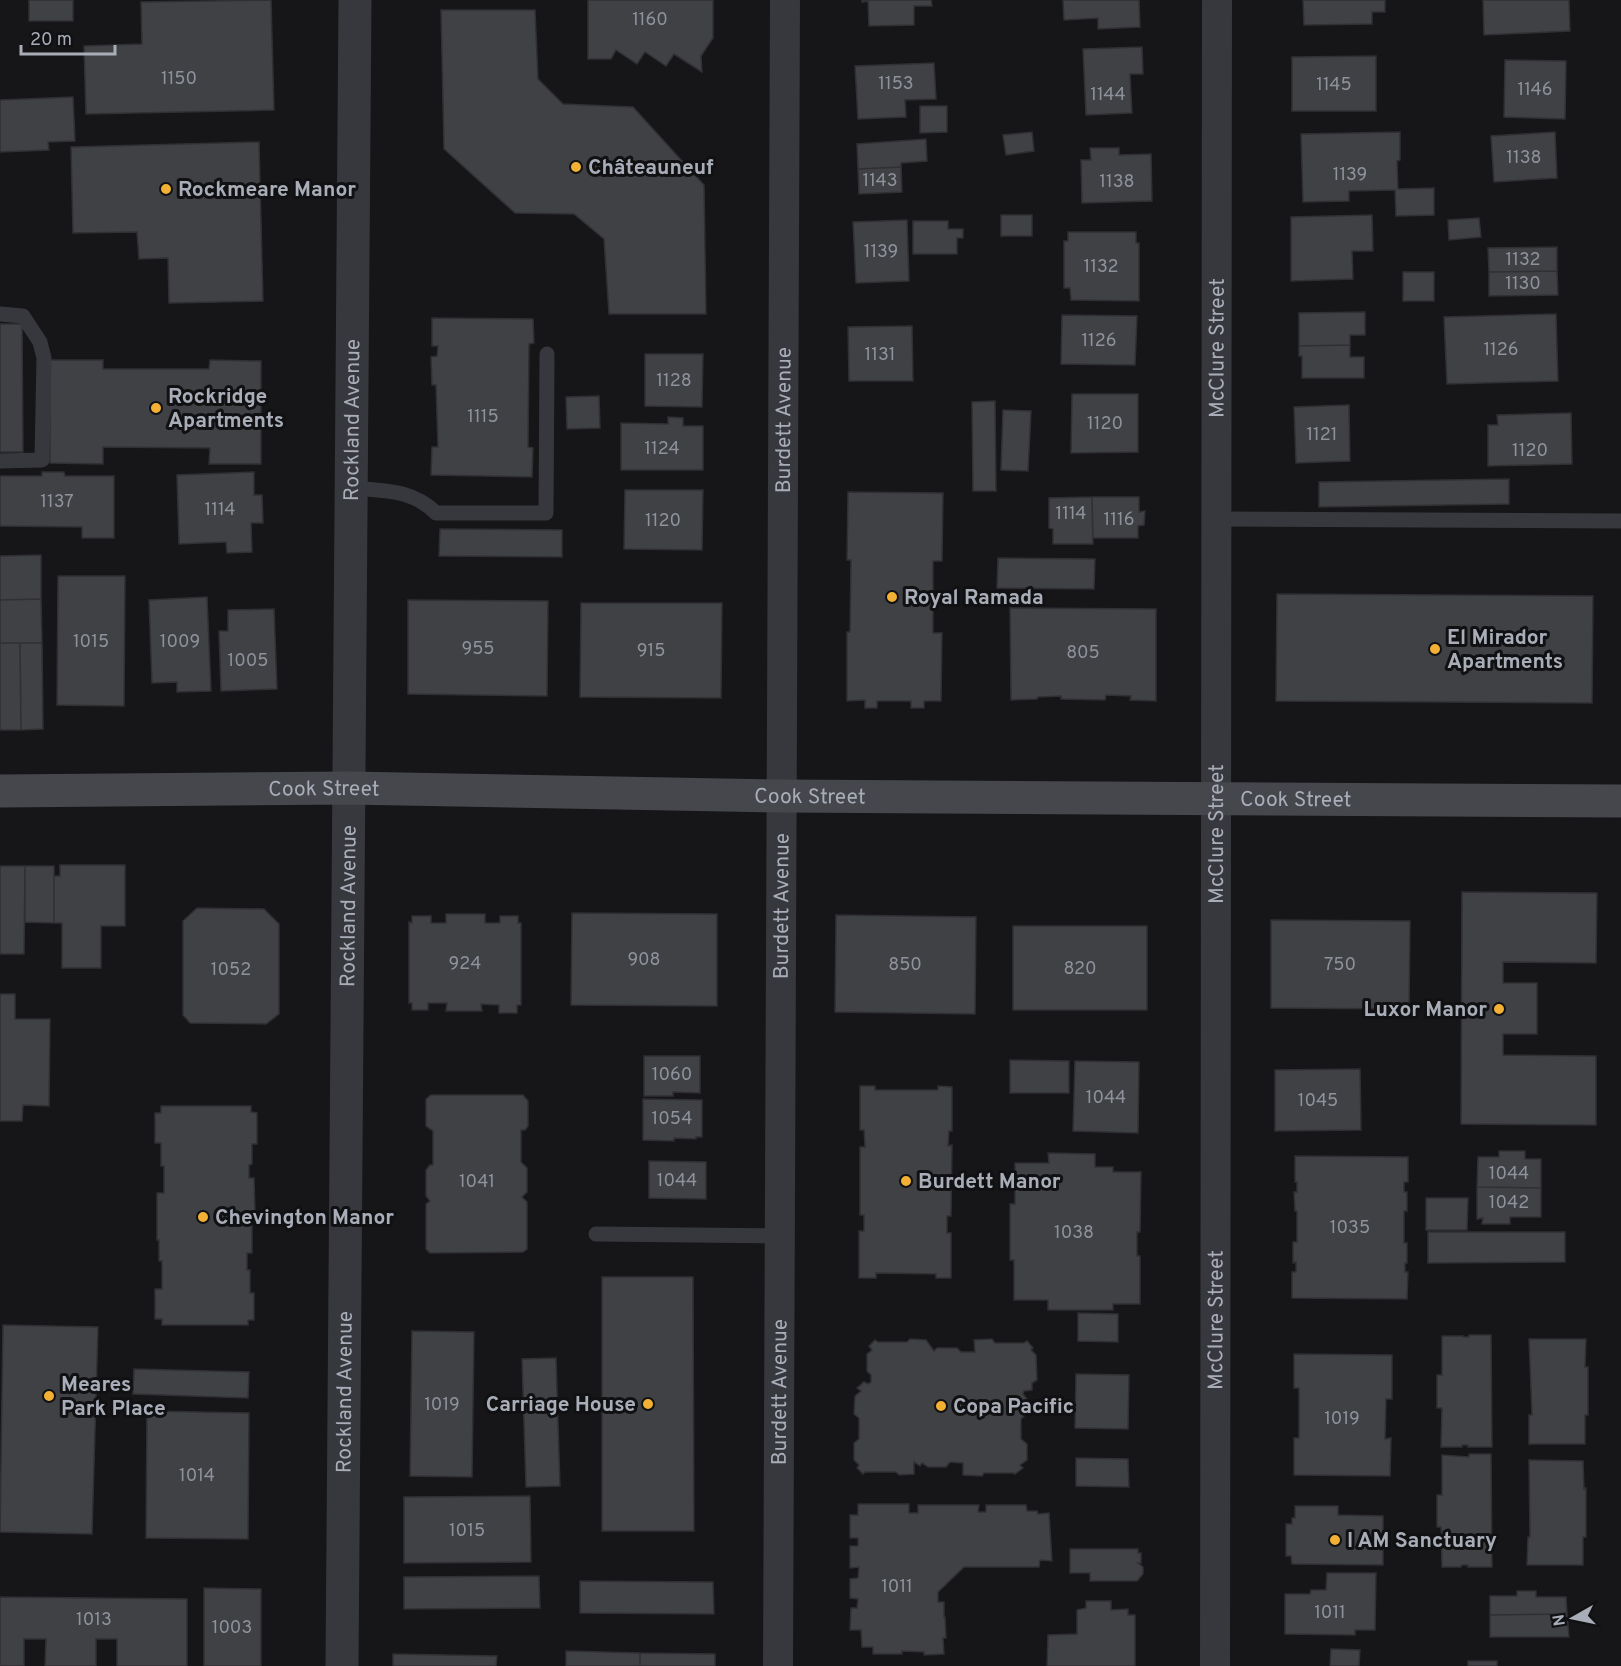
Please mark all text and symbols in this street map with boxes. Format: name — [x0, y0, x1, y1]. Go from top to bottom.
house number: 1160 — [632, 9, 668, 32]
scale bar — [21, 18, 116, 56]
text: 20 m — [30, 29, 72, 52]
house number: 1150 — [161, 68, 197, 91]
house number: 1153 — [878, 73, 914, 96]
house number: 1145 — [1316, 74, 1352, 97]
house number: 1146 — [1518, 79, 1553, 102]
house number: 1144 — [1090, 84, 1126, 107]
house number: 1138 — [1506, 147, 1542, 170]
place label: Châteauneuf — [588, 155, 714, 182]
marker: Châteauneuf — [569, 160, 583, 174]
house number: 1139 — [1333, 164, 1367, 187]
house number: 1143 — [862, 170, 898, 193]
house number: 1138 — [1099, 171, 1135, 194]
place label: Rockmeare Manor — [178, 177, 356, 204]
marker: Rockmeare Manor — [159, 182, 173, 196]
house number: 1139 — [864, 241, 898, 264]
house number: 1132 — [1506, 249, 1540, 272]
house number: 1132 — [1084, 256, 1118, 279]
house number: 1130 — [1505, 273, 1541, 296]
street label: McClure Street — [1204, 278, 1232, 418]
house number: 1126 — [1081, 330, 1117, 353]
street label: Rockland Avenue — [339, 339, 367, 501]
house number: 1126 — [1483, 339, 1519, 362]
house number: 1131 — [865, 344, 895, 367]
street label: Burdett Avenue — [771, 347, 799, 493]
house number: 1128 — [656, 370, 692, 393]
place label: Rockridge Apartments — [168, 384, 284, 435]
marker: Rockridge Apartments — [149, 401, 163, 415]
house number: 1115 — [467, 406, 499, 429]
house number: 1120 — [1087, 413, 1123, 436]
house number: 1121 — [1306, 424, 1338, 447]
house number: 1124 — [644, 438, 680, 461]
house number: 1120 — [1512, 440, 1548, 463]
house number: 1137 — [40, 491, 74, 514]
house number: 1114 — [205, 499, 235, 522]
house number: 1114 — [1056, 503, 1086, 526]
house number: 1116 — [1104, 509, 1134, 532]
house number: 1120 — [645, 510, 681, 533]
place label: Royal Ramada — [904, 585, 1044, 612]
marker: Royal Ramada — [885, 590, 899, 604]
place label: El Mirador Apartments — [1447, 625, 1563, 676]
house number: 1015 — [73, 631, 109, 654]
house number: 1009 — [160, 631, 200, 654]
house number: 955 — [461, 638, 495, 661]
house number: 915 — [637, 640, 665, 663]
house number: 805 — [1066, 642, 1100, 665]
marker: El Mirador Apartments — [1428, 642, 1442, 656]
house number: 1005 — [228, 650, 268, 673]
street label: McClure Street — [1204, 764, 1231, 904]
street label: Cook Street — [268, 776, 380, 804]
street label: Cook Street — [754, 783, 866, 811]
street label: Cook Street — [1240, 787, 1352, 814]
street label: Rockland Avenue — [335, 825, 364, 987]
street label: Burdett Avenue — [769, 833, 797, 979]
house number: 908 — [627, 949, 661, 972]
house number: 924 — [449, 953, 481, 976]
house number: 850 — [888, 954, 922, 977]
house number: 750 — [1324, 954, 1356, 977]
house number: 820 — [1063, 958, 1097, 981]
house number: 1052 — [211, 959, 251, 982]
place label: Luxor Manor — [1364, 997, 1487, 1024]
marker: Luxor Manor — [1492, 1002, 1506, 1016]
house number: 1060 — [652, 1064, 692, 1087]
house number: 1044 — [1086, 1087, 1126, 1110]
house number: 1045 — [1298, 1090, 1338, 1113]
house number: 1054 — [652, 1108, 693, 1131]
house number: 1044 — [1489, 1163, 1529, 1186]
place label: Burdett Manor — [918, 1169, 1061, 1196]
house number: 1044 — [657, 1170, 697, 1193]
house number: 1041 — [459, 1171, 495, 1194]
marker: Burdett Manor — [899, 1174, 913, 1188]
house number: 1042 — [1489, 1192, 1529, 1215]
place label: Chevington Manor — [215, 1205, 394, 1232]
marker: Chevington Manor — [196, 1210, 210, 1224]
house number: 1035 — [1330, 1217, 1370, 1240]
house number: 1038 — [1054, 1222, 1094, 1245]
street label: McClure Street — [1203, 1250, 1230, 1390]
street label: Rockland Avenue — [332, 1311, 360, 1473]
street label: Burdett Avenue — [767, 1319, 794, 1465]
place label: Meares Park Place — [61, 1372, 166, 1423]
marker: Meares Park Place — [42, 1389, 56, 1403]
place label: Carriage House — [486, 1392, 636, 1419]
house number: 1019 — [424, 1394, 460, 1417]
place label: Copa Pacific — [953, 1394, 1074, 1421]
marker: Carriage House — [641, 1397, 655, 1411]
marker: Copa Pacific — [934, 1399, 948, 1413]
house number: 1019 — [1324, 1408, 1360, 1431]
house number: 1014 — [179, 1465, 215, 1488]
house number: 1015 — [449, 1520, 485, 1543]
place label: I AM Sanctuary — [1347, 1528, 1497, 1555]
marker: I AM Sanctuary — [1328, 1533, 1342, 1547]
house number: 1011 — [881, 1576, 913, 1599]
north arrow — [1543, 1588, 1603, 1648]
house number: 1011 — [1314, 1602, 1346, 1625]
house number: 1013 — [76, 1609, 112, 1632]
text: N — [1549, 1613, 1571, 1627]
house number: 1003 — [212, 1617, 252, 1640]

